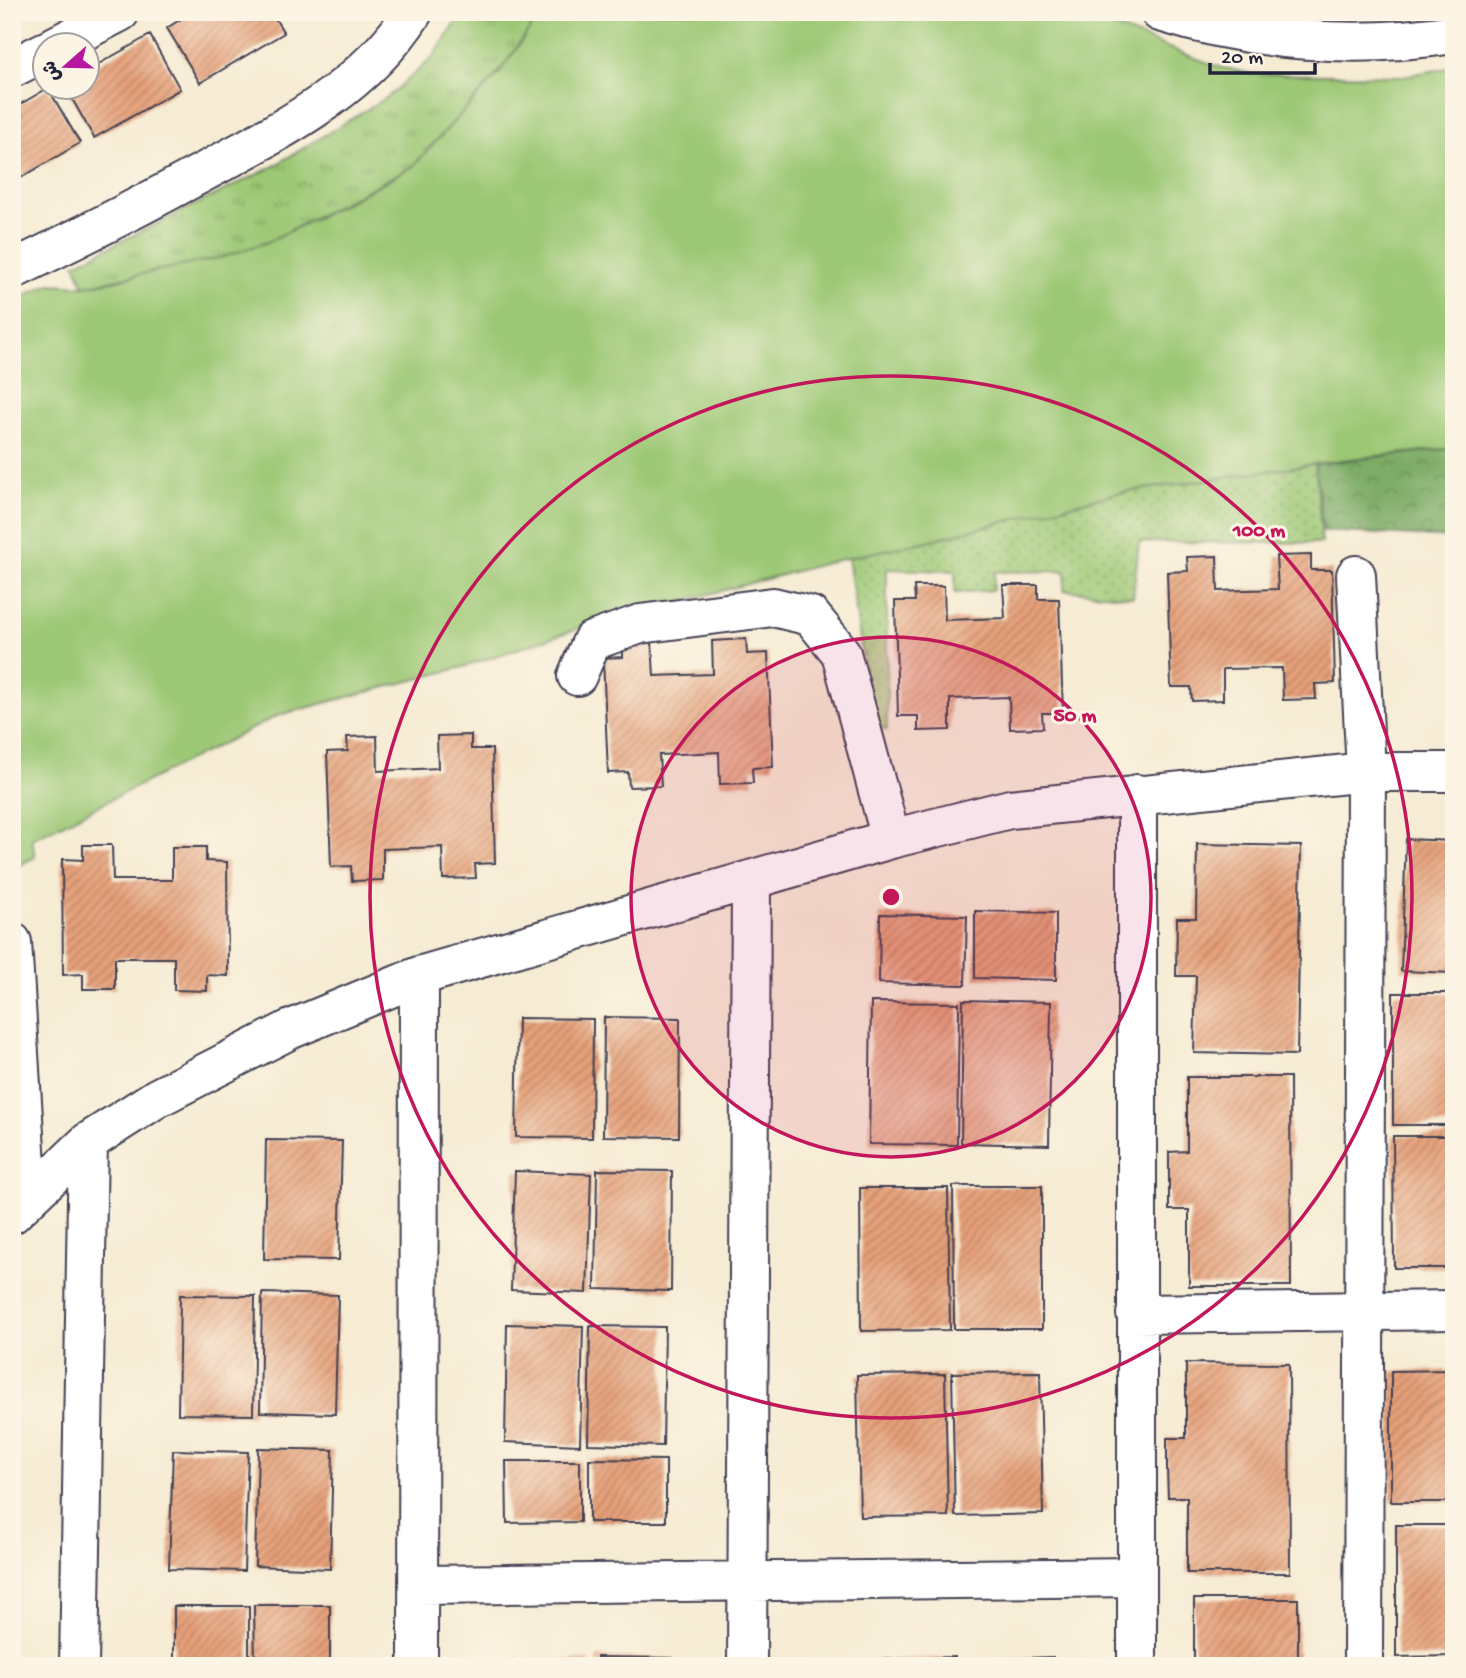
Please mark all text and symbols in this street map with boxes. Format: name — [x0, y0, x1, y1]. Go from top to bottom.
north arrow — [32, 32, 102, 102]
scale bar — [1210, 32, 1316, 76]
text: 20 m — [1221, 47, 1263, 72]
text: ش — [39, 57, 68, 84]
text: 100 m — [1232, 520, 1285, 545]
text: 50 m — [1054, 705, 1097, 730]
centre of rings — [879, 885, 903, 909]

